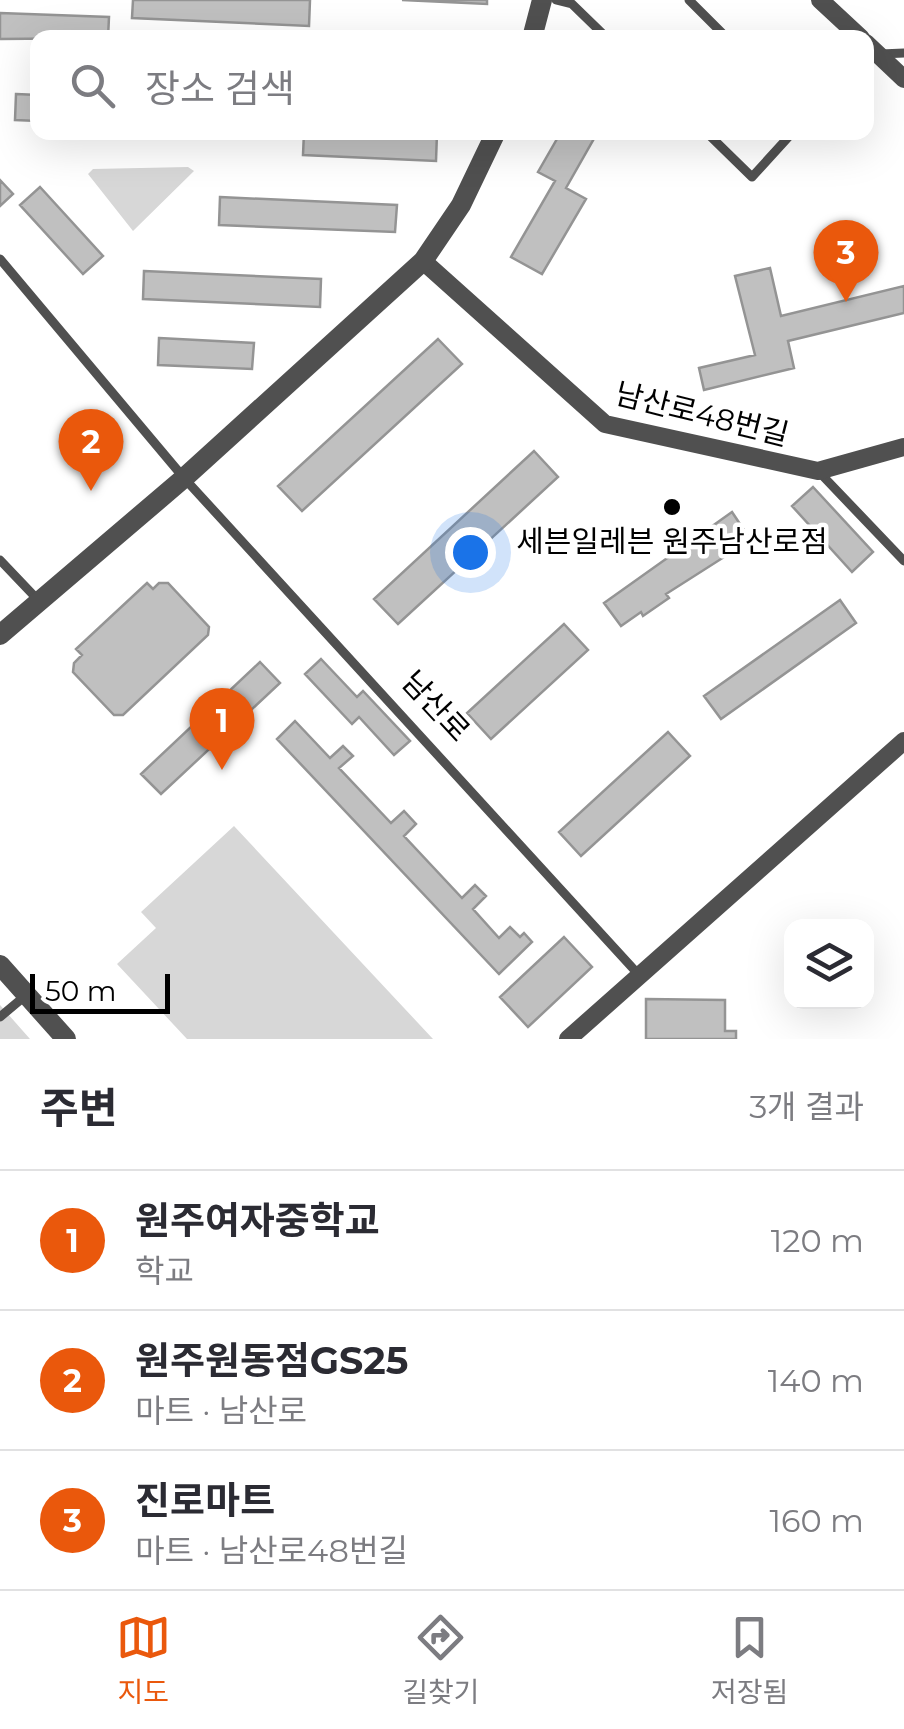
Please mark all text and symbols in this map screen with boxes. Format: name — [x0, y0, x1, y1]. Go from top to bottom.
search box — [30, 30, 874, 140]
icon: search — [65, 58, 120, 113]
text: 장소 검색 — [145, 65, 295, 112]
pin: 3 — [814, 220, 878, 302]
street label: 남산로48번길 — [612, 375, 792, 453]
pin: 2 — [58, 408, 124, 491]
marker: 세븐일레븐 원주남산로점 — [661, 496, 683, 518]
place label: 세븐일레븐 원주남산로점 — [516, 523, 828, 560]
your location — [445, 527, 496, 578]
street label: 남산로 — [394, 663, 478, 749]
pin: 1 — [190, 688, 254, 770]
map controls — [784, 919, 874, 1009]
button: layers — [784, 919, 874, 1009]
scale bar — [30, 969, 170, 1014]
text: 50 m — [45, 974, 116, 1008]
text: 주변 — [40, 1082, 117, 1134]
text: 3개 결과 — [749, 1087, 864, 1126]
text: 원주여자중학교 — [135, 1197, 380, 1244]
text: 1 — [66, 1221, 79, 1260]
text: 120 m — [771, 1221, 864, 1260]
text: 학교 — [135, 1251, 194, 1290]
text: 원주원동점GS25 — [135, 1337, 408, 1384]
text: 2 — [63, 1361, 82, 1400]
text: 140 m — [768, 1361, 864, 1400]
text: 마트 · 남산로 — [135, 1391, 307, 1430]
text: 진로마트 — [135, 1477, 275, 1524]
text: 3 — [63, 1501, 82, 1540]
text: 160 m — [769, 1501, 864, 1540]
text: 마트 · 남산로48번길 — [135, 1531, 408, 1570]
tab: 지도 — [116, 1610, 171, 1710]
tab: 길찾기 — [402, 1610, 479, 1710]
tab: 저장됨 — [711, 1610, 788, 1710]

